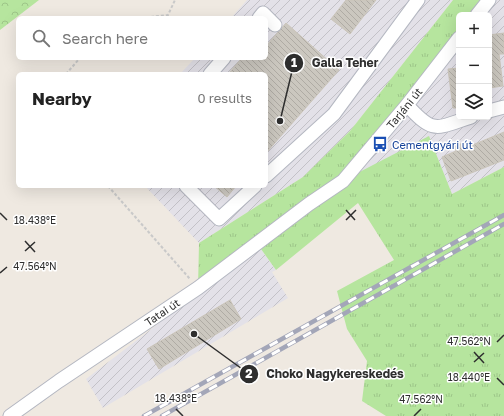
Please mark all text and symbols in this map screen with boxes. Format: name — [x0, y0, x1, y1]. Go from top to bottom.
map controls — [456, 12, 492, 120]
button: + — [456, 12, 492, 48]
search box — [16, 16, 268, 60]
icon: search — [30, 27, 52, 49]
text: Search here — [62, 29, 148, 47]
button: − — [456, 48, 492, 84]
callout: Galla Teher — [284, 51, 387, 75]
text: 1 — [291, 55, 297, 70]
text: Galla Teher — [312, 55, 379, 70]
button: layers — [456, 84, 492, 120]
street label: Tarjáni út — [384, 85, 424, 131]
text: Nearby — [32, 88, 92, 109]
text: 0 results — [197, 90, 252, 106]
bus stop icon: Cementgyári út — [371, 135, 389, 153]
place label: Cementgyári út — [392, 138, 473, 151]
text: 18.438°E — [14, 214, 56, 226]
text: 47.564°N — [13, 260, 57, 272]
street label: Tatai út — [142, 296, 182, 328]
text: 47.562°N — [447, 335, 491, 347]
callout: Choko Nagykereskedés — [239, 362, 412, 386]
text: 2 — [245, 366, 253, 381]
text: Choko Nagykereskedés — [266, 366, 404, 381]
text: 18.440°E — [448, 371, 490, 383]
text: 18.438°E — [155, 392, 197, 404]
text: 47.562°N — [399, 393, 443, 405]

